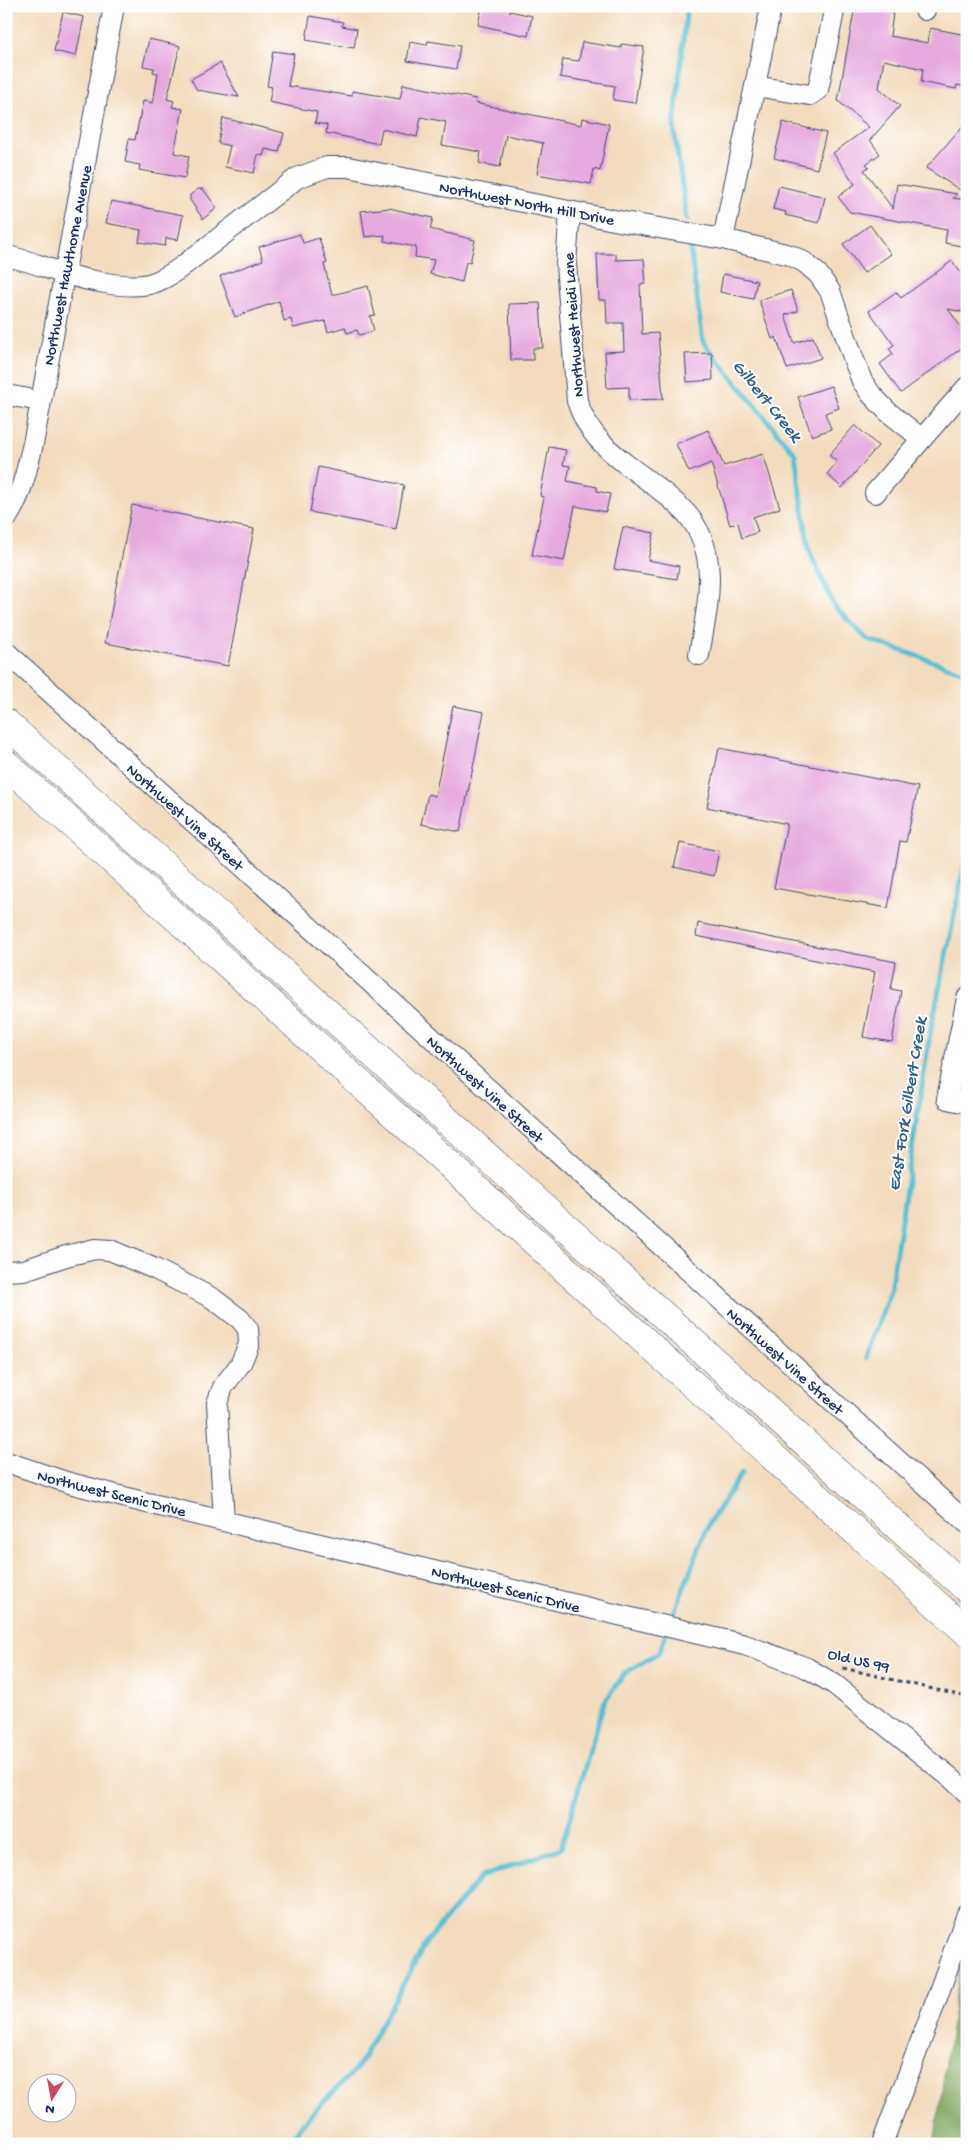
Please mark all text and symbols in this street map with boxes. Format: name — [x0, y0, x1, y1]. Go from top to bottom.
street label: Northwest Hawthorne Avenue — [41, 163, 98, 367]
street label: Northwest North Hill Drive — [437, 179, 616, 232]
street label: Northwest Heidi Lane — [561, 251, 590, 397]
water label: Gilbert Creek — [727, 357, 807, 448]
street label: Northwest Vine Street — [121, 761, 247, 877]
water label: East Fork Gilbert Creek — [884, 1014, 933, 1193]
street label: Northwest Vine Street — [421, 1033, 547, 1149]
street label: Northwest Vine Street — [721, 1305, 847, 1421]
street label: Northwest Scenic Drive — [35, 1468, 188, 1523]
street label: Northwest Scenic Drive — [429, 1564, 582, 1619]
street label: Old US 99 — [825, 1646, 891, 1679]
north arrow — [28, 2072, 78, 2122]
text: N — [44, 2099, 56, 2118]

